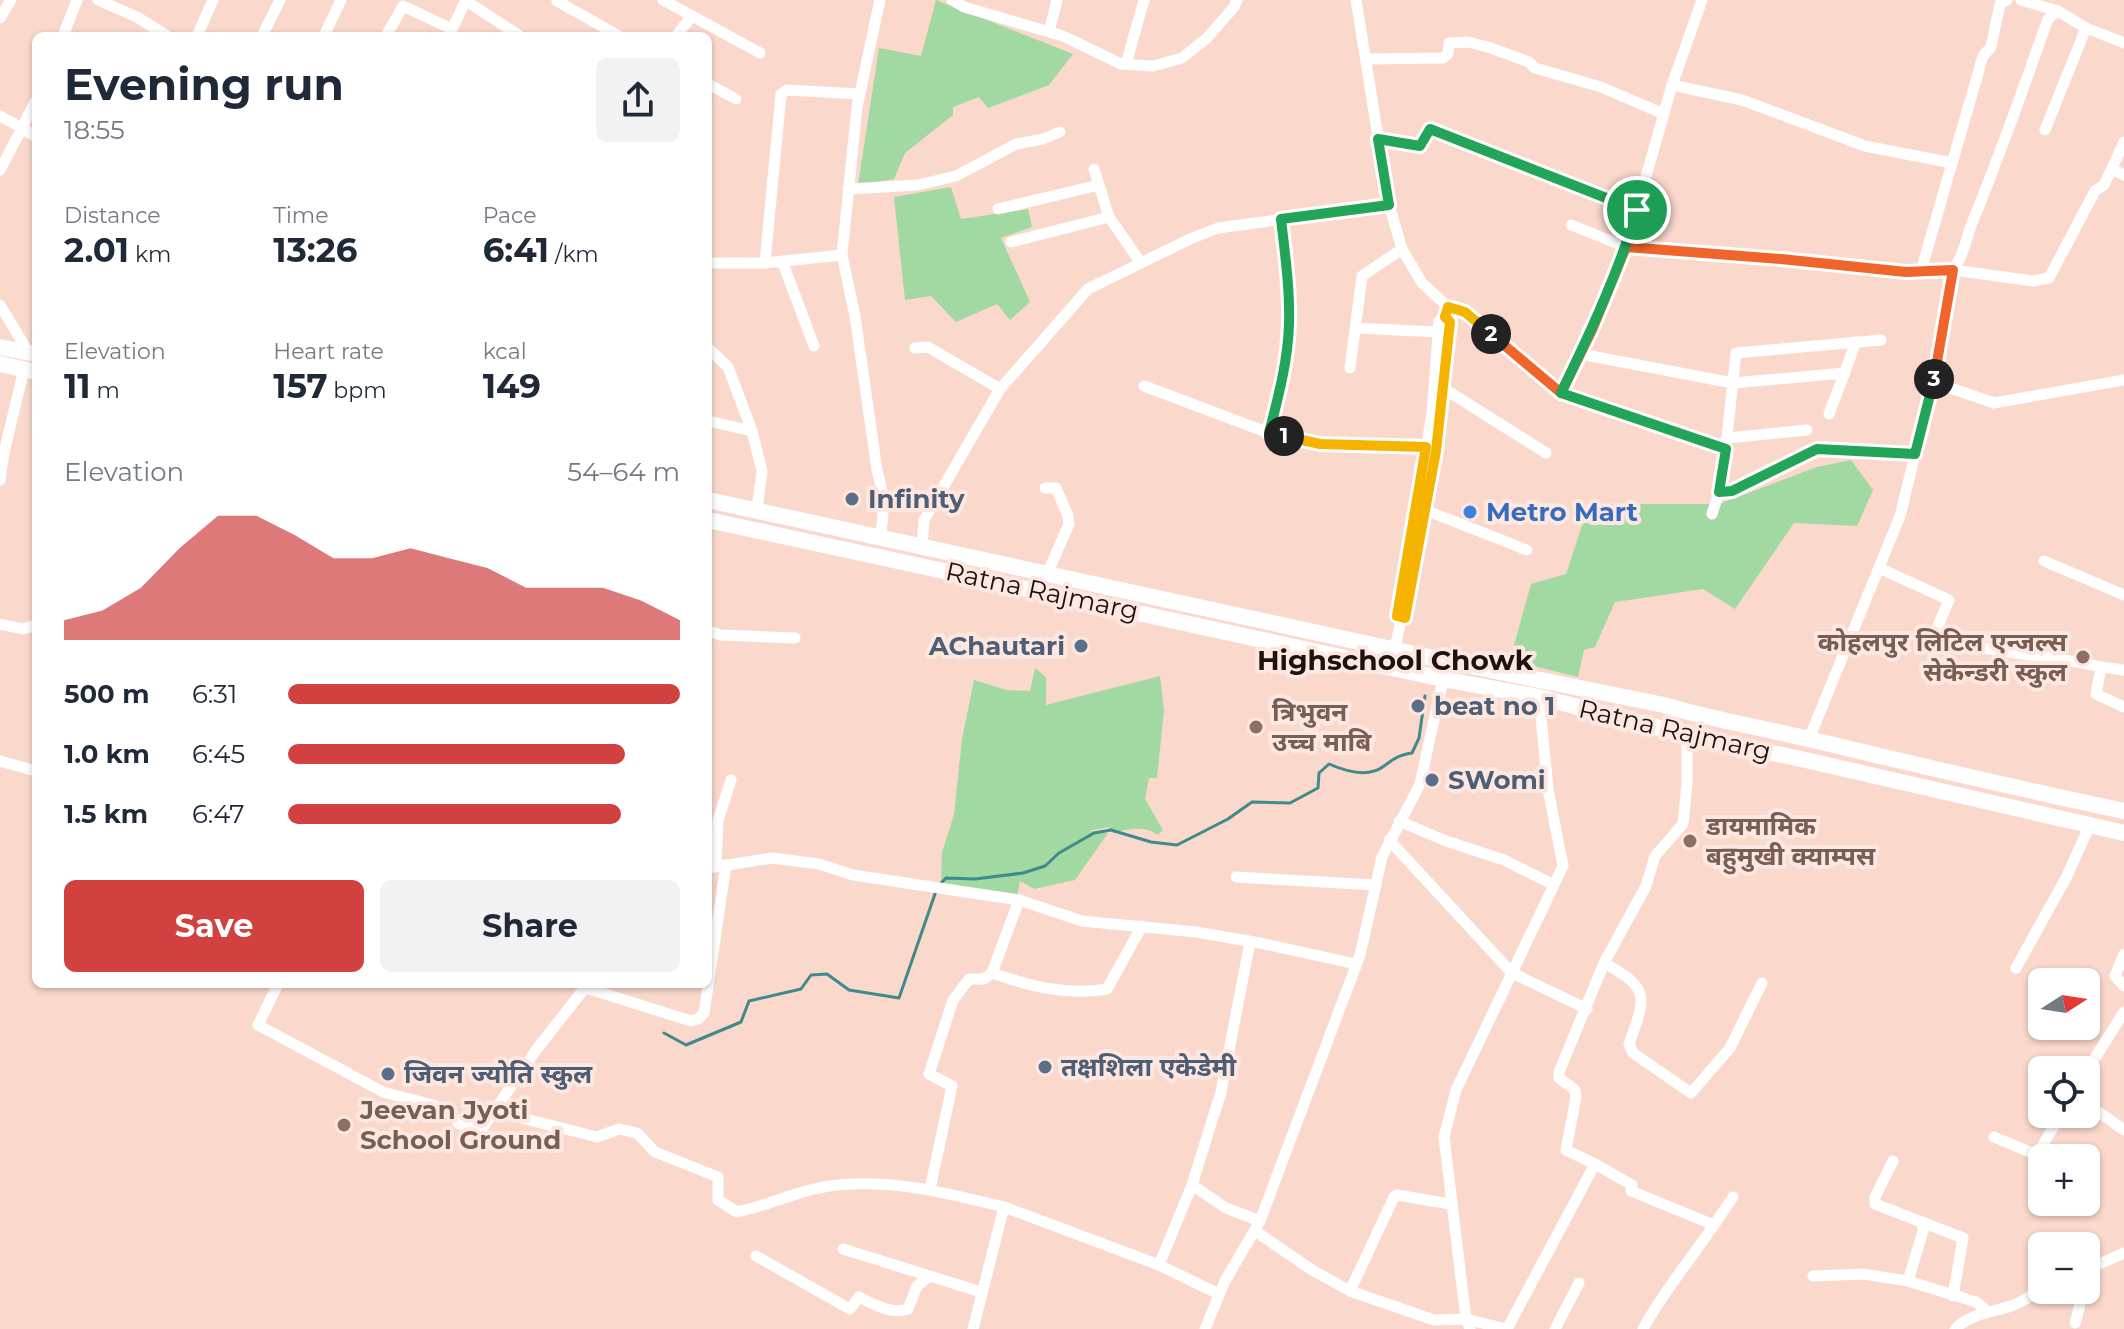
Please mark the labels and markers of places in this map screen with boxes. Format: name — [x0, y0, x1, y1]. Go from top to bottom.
pin — [1603, 176, 1671, 244]
pin: 2 — [1471, 314, 1511, 354]
pin: 3 — [1914, 359, 1954, 399]
pin: 1 — [1264, 416, 1304, 456]
place label: Infinity — [868, 483, 965, 515]
marker: Infinity — [843, 490, 861, 508]
place label: Metro Mart — [1486, 496, 1638, 528]
marker: Metro Mart — [1461, 503, 1479, 521]
place label: कोहलपुर लिटिल एन्जल्स सेकेन्डरी स्कुल — [1818, 626, 2068, 688]
place label: AChautari — [928, 630, 1065, 662]
marker: AChautari — [1072, 637, 1090, 655]
marker: कोहलपुर लिटिल एन्जल्स सेकेन्डरी स्कुल — [2074, 648, 2092, 666]
place label: beat no 1 — [1434, 690, 1555, 722]
place label: त्रिभुवन उच्च माबि — [1272, 696, 1372, 758]
marker: beat no 1 — [1409, 697, 1427, 715]
marker: त्रिभुवन उच्च माबि — [1247, 718, 1265, 736]
place label: SWomi — [1448, 764, 1546, 796]
marker: SWomi — [1423, 771, 1441, 789]
place label: डायमामिक बहुमुखी क्याम्पस — [1705, 810, 1876, 875]
marker: डायमामिक बहुमुखी क्याम्पस — [1681, 832, 1699, 850]
place label: तक्षशिला एकेडेमी — [1061, 1051, 1238, 1083]
place label: जिवन ज्योति स्कुल — [404, 1058, 593, 1090]
marker: तक्षशिला एकेडेमी — [1036, 1058, 1054, 1076]
marker: जिवन ज्योति स्कुल — [379, 1065, 397, 1083]
place label: Jeevan Jyoti School Ground — [359, 1094, 561, 1156]
marker: Jeevan Jyoti School Ground — [335, 1116, 353, 1134]

